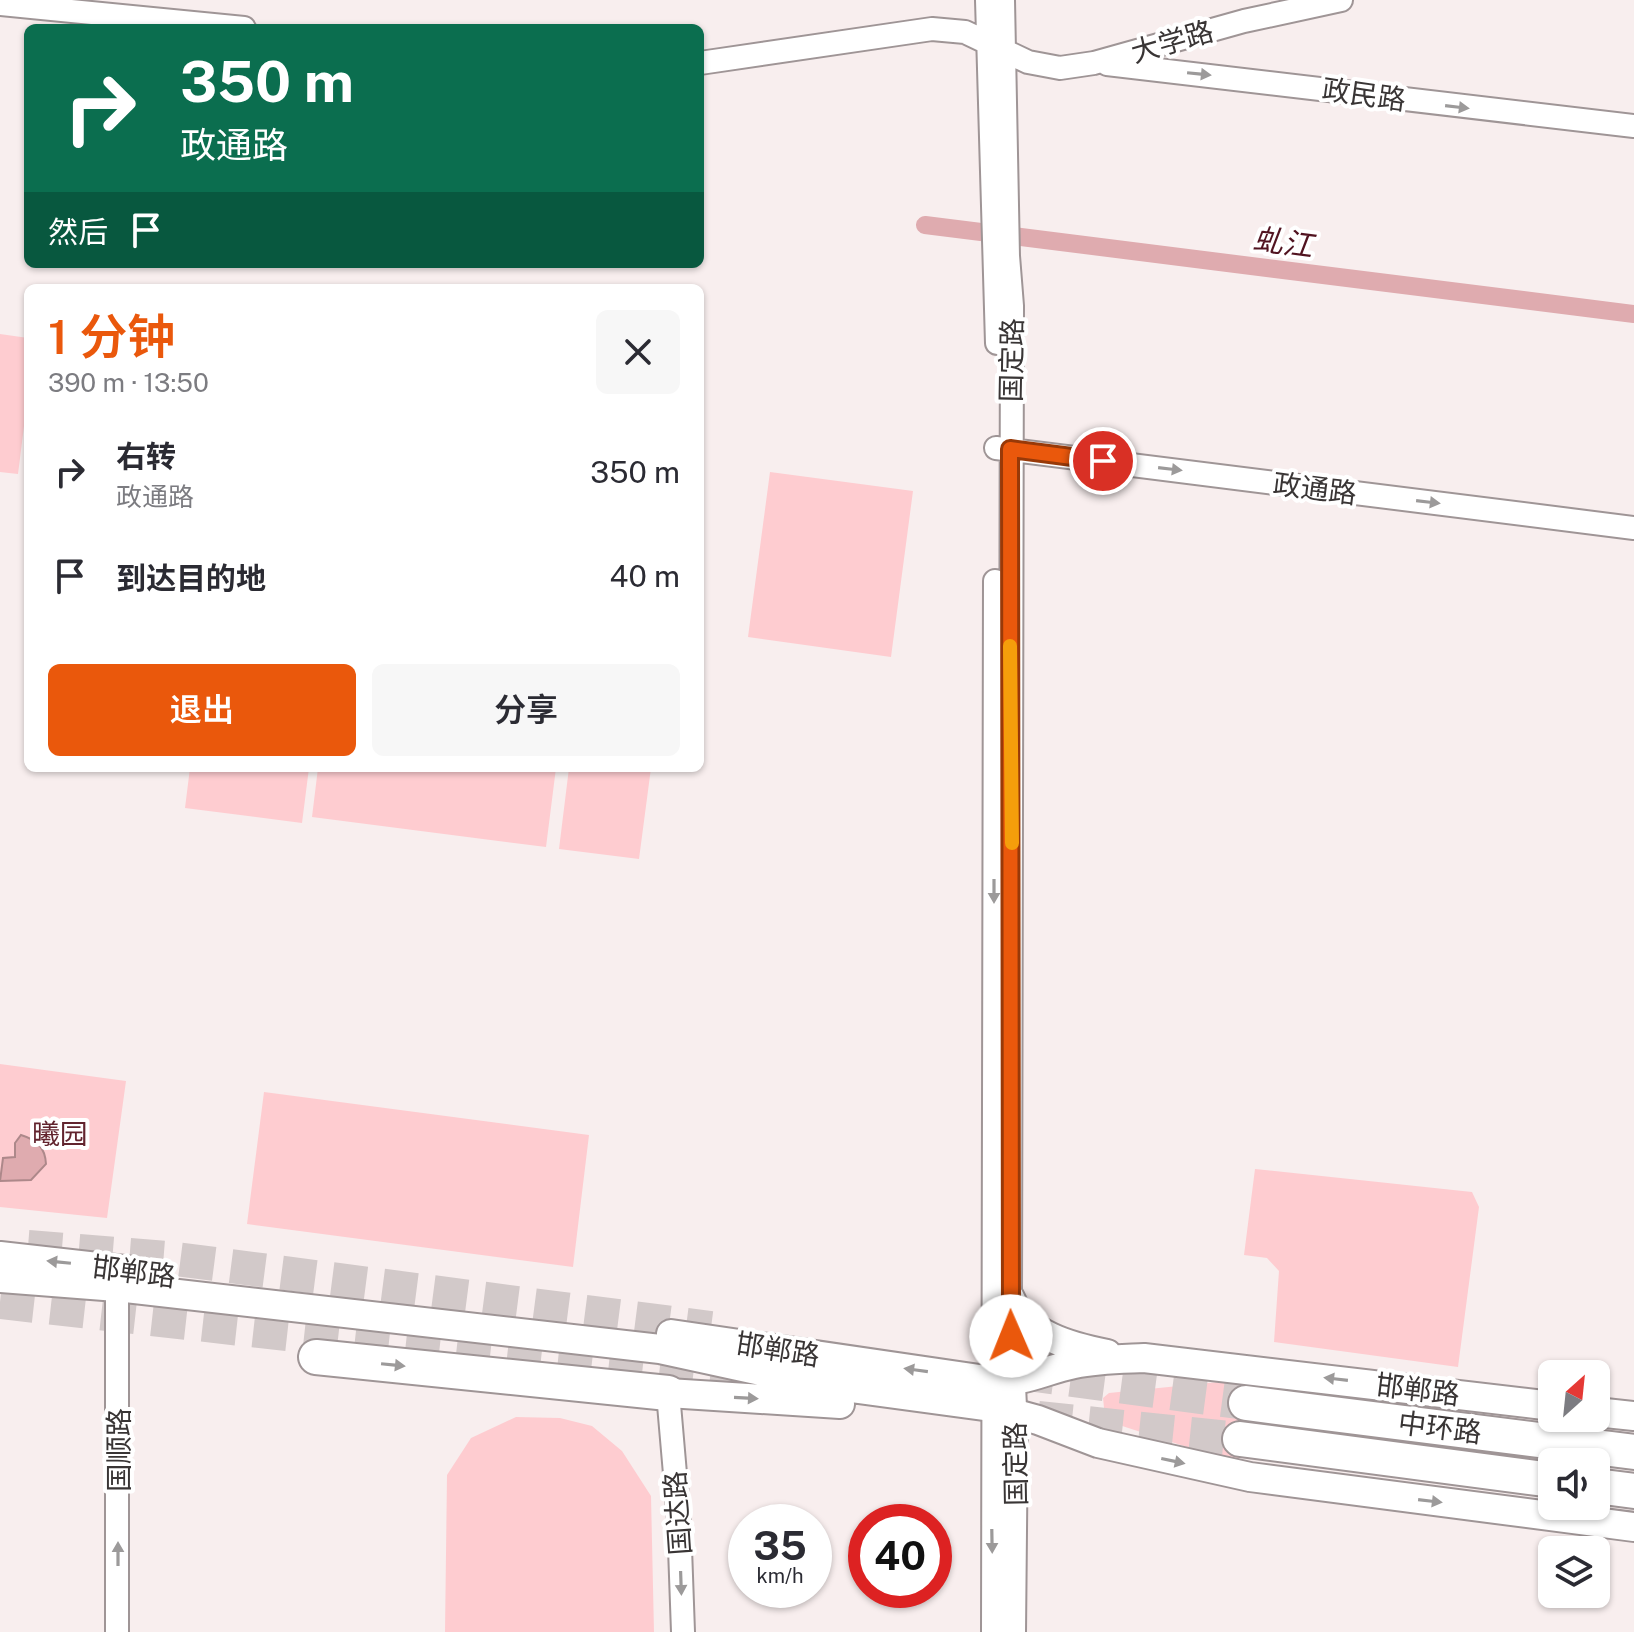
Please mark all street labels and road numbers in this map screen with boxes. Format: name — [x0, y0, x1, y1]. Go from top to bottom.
street label: 大学路 — [1127, 14, 1217, 68]
street label: 政民路 — [1320, 72, 1408, 116]
street label: 国定路 — [994, 318, 1028, 402]
street label: 政通路 — [1271, 467, 1359, 509]
street label: 邯郸路 — [90, 1250, 178, 1292]
street label: 邯郸路 — [734, 1326, 822, 1372]
street label: 邯郸路 — [1374, 1368, 1462, 1410]
street label: 中环路 — [1396, 1406, 1484, 1448]
street label: 国顺路 — [102, 1408, 135, 1492]
street label: 国定路 — [998, 1422, 1032, 1506]
street label: 国达路 — [658, 1470, 696, 1556]

